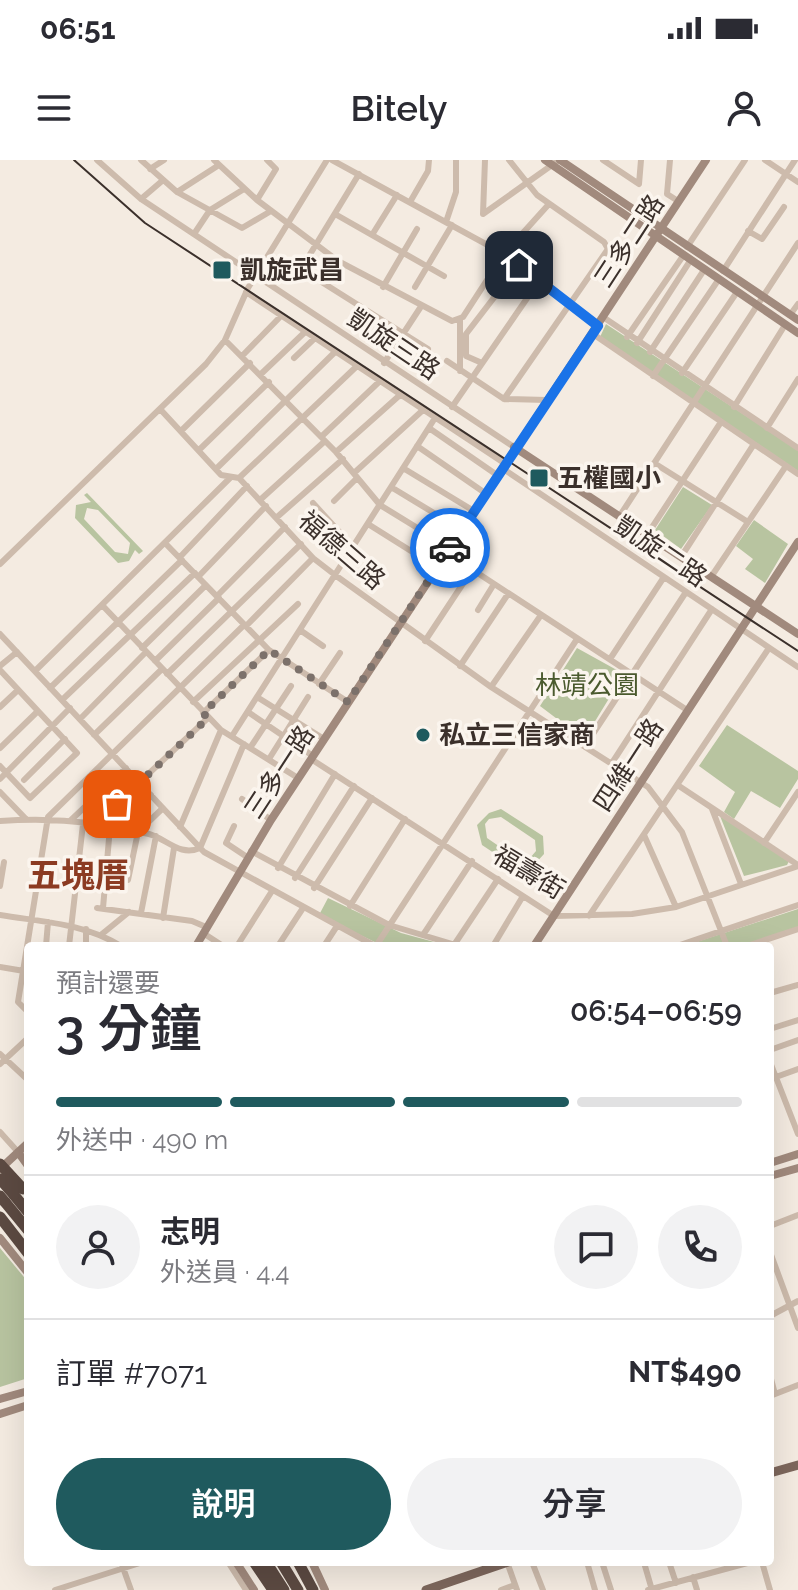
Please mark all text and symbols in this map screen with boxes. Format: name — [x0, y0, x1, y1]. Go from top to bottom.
text: 06:51 — [40, 11, 115, 46]
icon: menu — [32, 86, 76, 130]
icon: person — [722, 86, 766, 130]
text: Bitely — [350, 87, 448, 129]
street label: 三多二路 — [588, 189, 670, 293]
pin — [485, 231, 553, 299]
icon: home — [497, 243, 541, 287]
place label: 凱旋武昌 — [240, 255, 344, 285]
marker: 凱旋武昌 — [211, 259, 233, 281]
street label: 凱旋三路 — [342, 302, 446, 386]
place label: 五權國小 — [557, 463, 661, 493]
marker: 五權國小 — [528, 467, 550, 489]
street label: 福德三路 — [293, 505, 391, 595]
courier — [410, 508, 490, 588]
street label: 凱旋二路 — [609, 509, 713, 593]
icon: car — [428, 526, 472, 570]
park label: 林靖公園 — [535, 670, 639, 700]
street label: 四維一路 — [587, 713, 669, 817]
street label: 三多一路 — [238, 720, 320, 824]
place label: 私立三信家商 — [439, 720, 595, 750]
marker: 私立三信家商 — [414, 726, 432, 744]
pin — [83, 770, 151, 838]
icon: bag — [95, 782, 139, 826]
street label: 福壽街 — [488, 839, 570, 905]
district label: 五塊厝 — [27, 855, 129, 895]
text: 預計還要 — [56, 968, 160, 998]
text: 06:54–06:59 — [570, 993, 742, 1028]
text: 3 分鐘 — [56, 998, 201, 1059]
text: 外送中 · 490 m — [56, 1125, 228, 1155]
button: person — [56, 1205, 140, 1289]
button: chat — [554, 1205, 638, 1289]
button: phone — [658, 1205, 742, 1289]
text: 志明 — [160, 1214, 220, 1249]
text: 外送員 · 4.4 — [160, 1257, 289, 1287]
text: NT$490 — [628, 1354, 742, 1389]
text: 訂單 #7071 — [56, 1356, 207, 1391]
button: 說明 — [56, 1458, 391, 1550]
button: 分享 — [407, 1458, 742, 1550]

